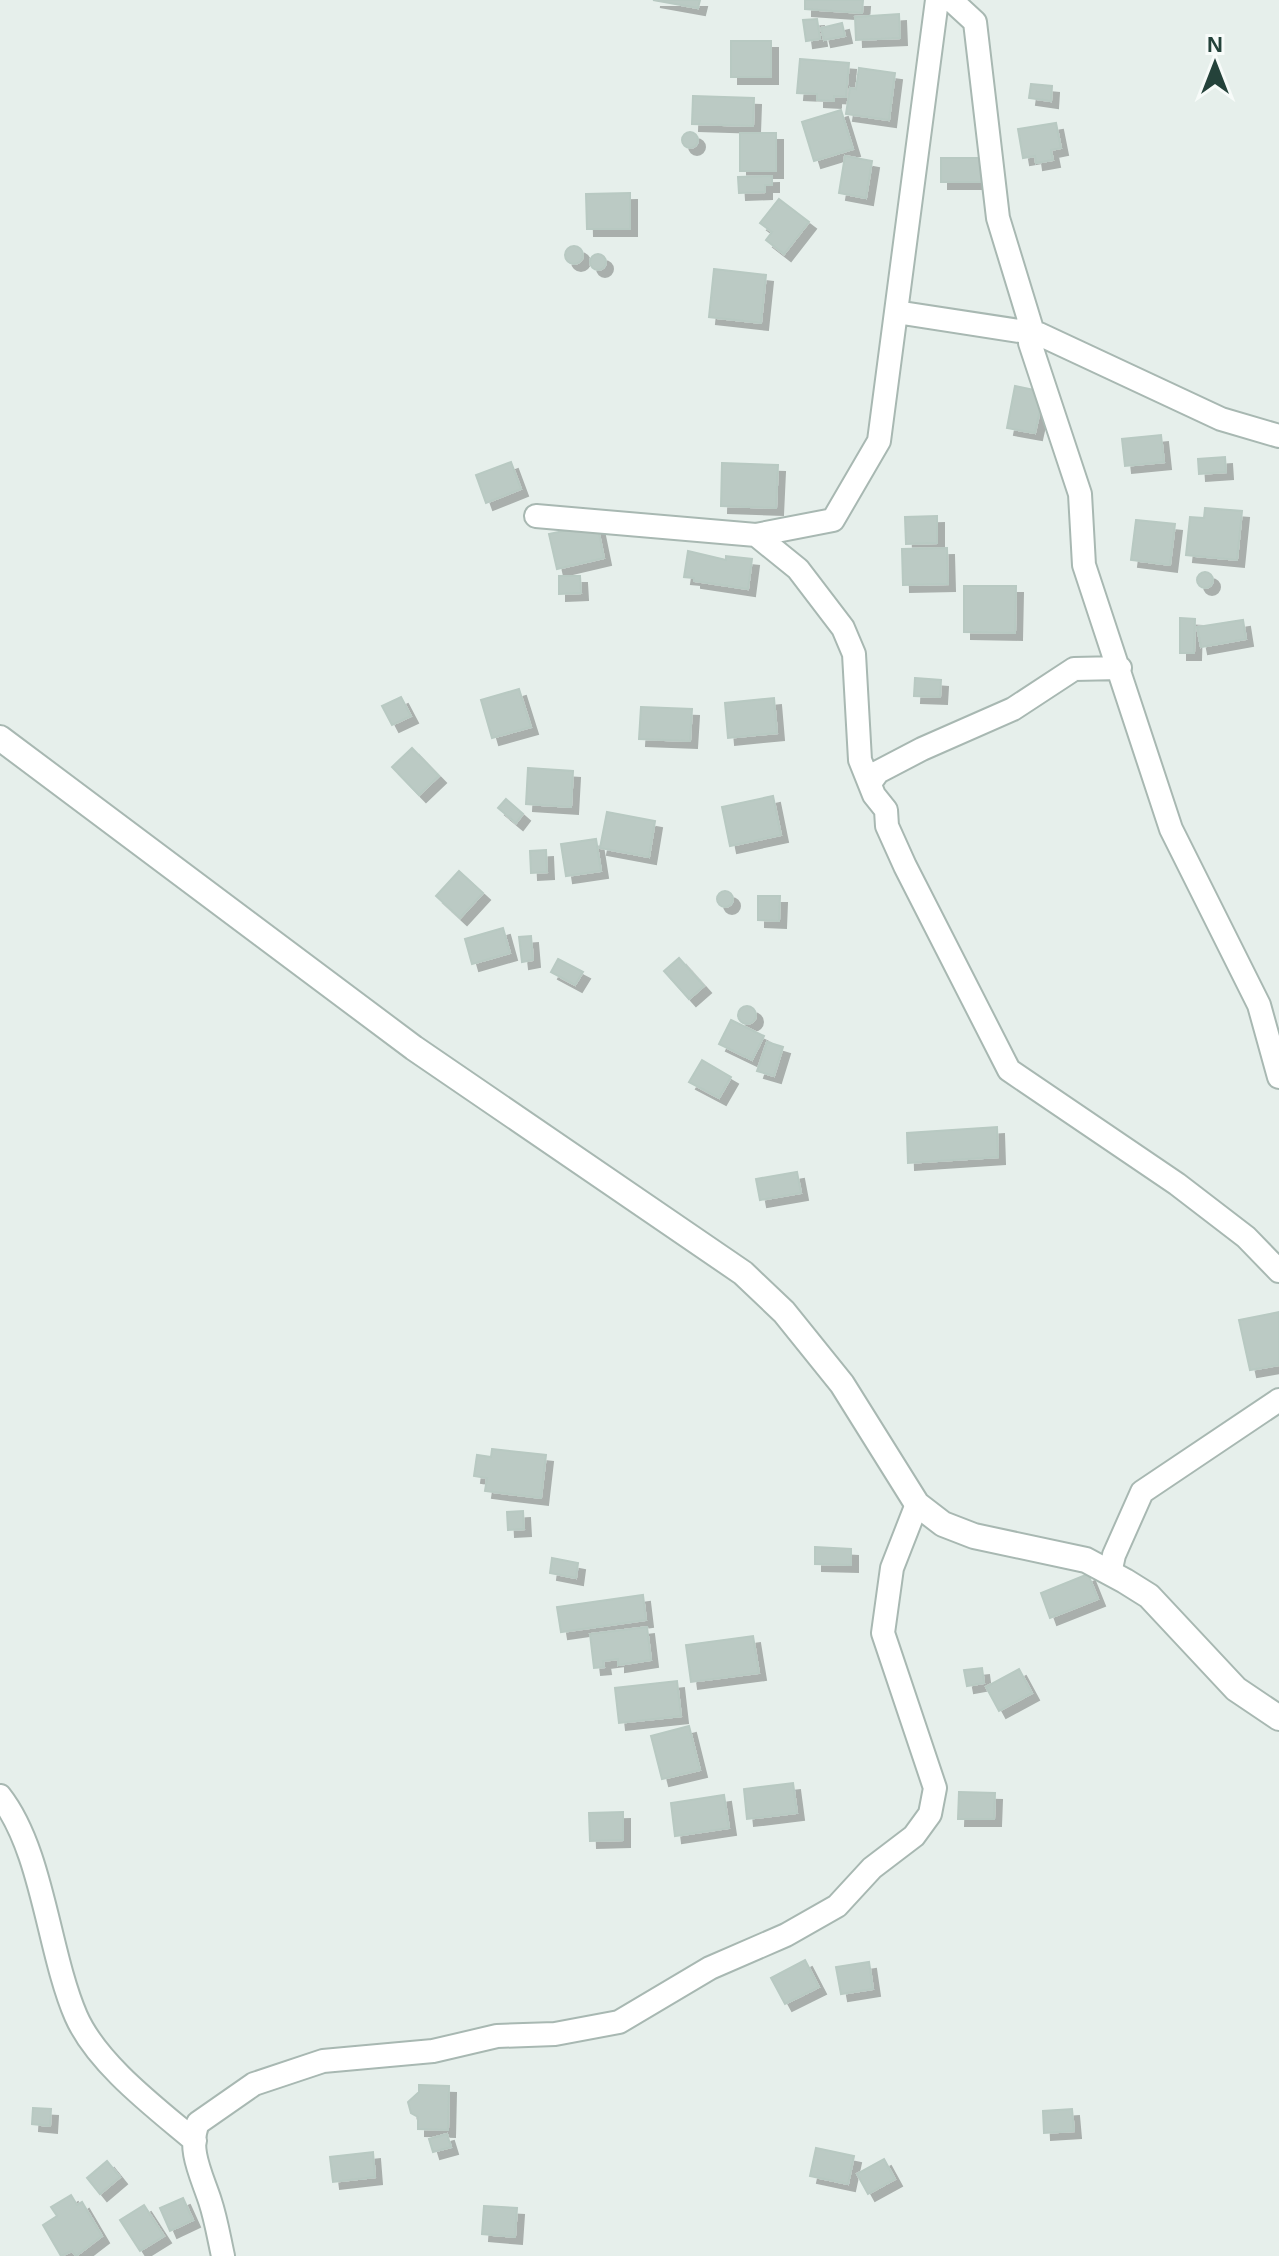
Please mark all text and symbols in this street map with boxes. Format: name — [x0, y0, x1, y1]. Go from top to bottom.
north arrow — [1175, 24, 1255, 104]
text: N — [1207, 32, 1223, 57]

